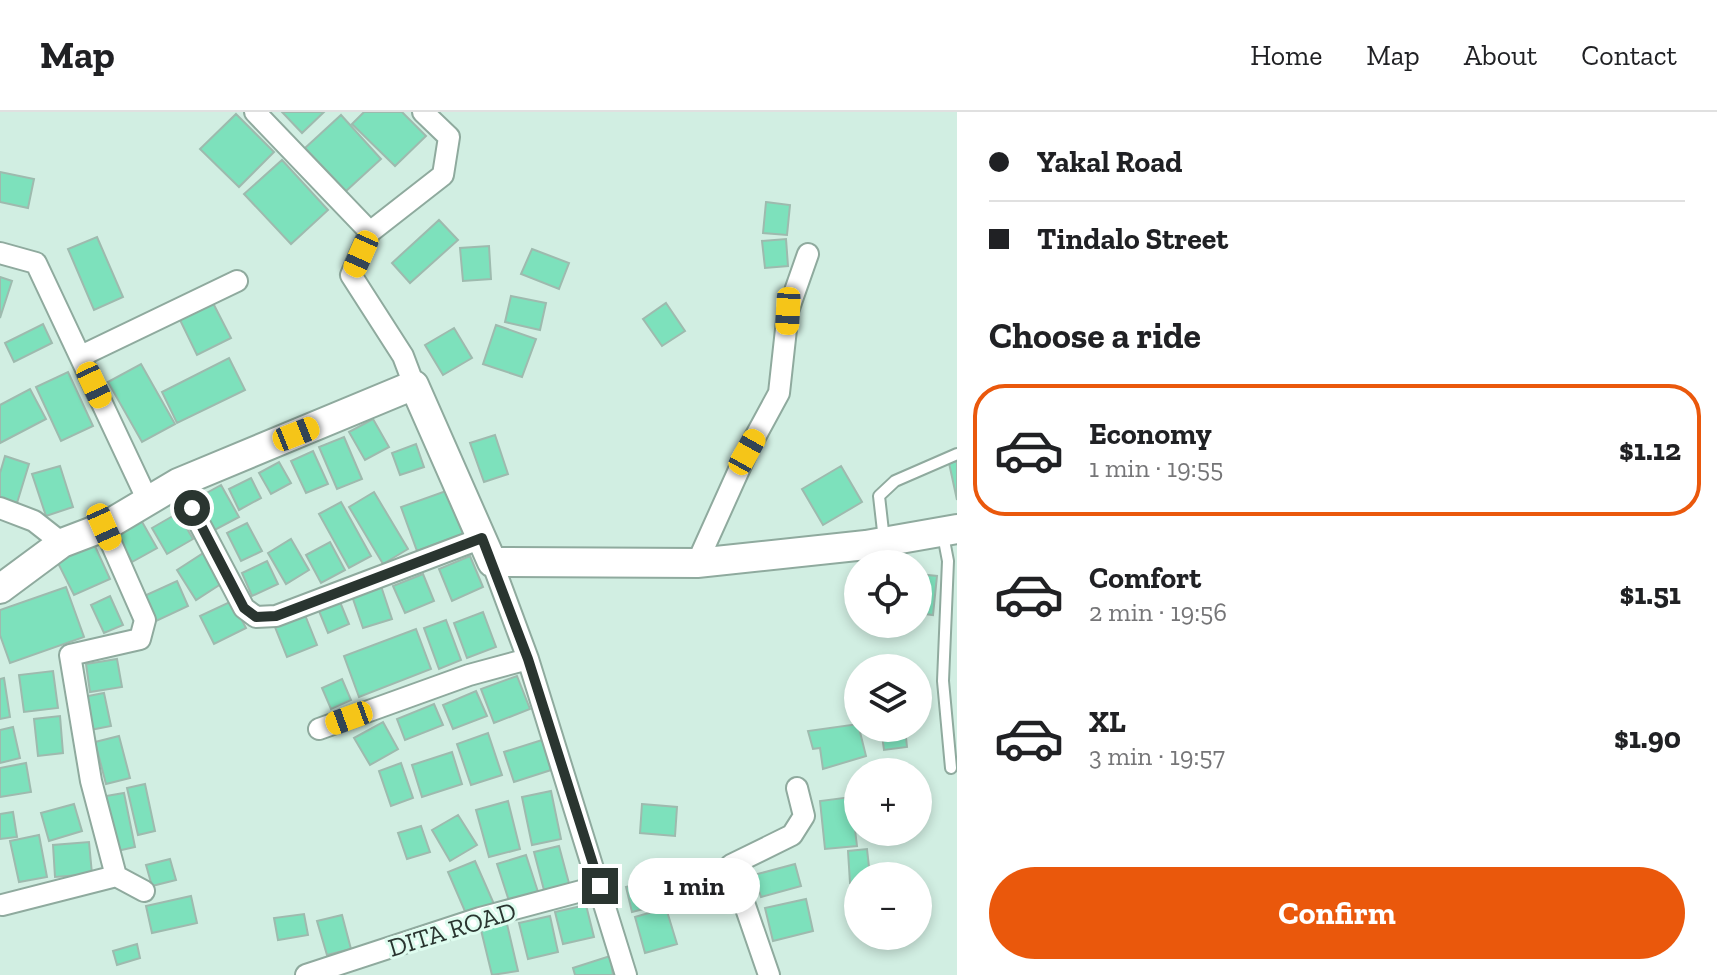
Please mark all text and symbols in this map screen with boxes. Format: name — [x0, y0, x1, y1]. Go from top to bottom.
text: Map — [40, 32, 115, 78]
text: Home — [1250, 39, 1322, 72]
text: Map — [1366, 39, 1420, 72]
text: About — [1464, 39, 1537, 72]
text: Contact — [1581, 39, 1677, 72]
text: Yakal Road — [1037, 144, 1182, 180]
text: Tindalo Street — [1037, 221, 1228, 257]
car — [340, 227, 382, 281]
car — [775, 286, 801, 336]
text: Choose a ride — [989, 314, 1201, 357]
car — [73, 358, 115, 412]
car — [269, 414, 323, 454]
icon: car — [993, 414, 1065, 486]
text: Economy — [1089, 416, 1212, 452]
car — [725, 425, 769, 479]
text: $1.12 — [1619, 432, 1681, 468]
text: 1 min · 19:55 — [1089, 452, 1223, 484]
route start — [174, 490, 210, 526]
car — [83, 500, 125, 554]
map controls — [844, 550, 932, 950]
button: locate — [844, 550, 932, 638]
icon: car — [993, 558, 1065, 630]
text: Comfort — [1089, 560, 1201, 596]
text: $1.51 — [1620, 576, 1681, 612]
text: 2 min · 19:56 — [1089, 596, 1227, 628]
button: layers — [844, 654, 932, 742]
car — [322, 699, 376, 737]
icon: car — [993, 702, 1065, 774]
text: XL — [1089, 704, 1126, 740]
text: $1.90 — [1614, 720, 1681, 756]
text: 3 min · 19:57 — [1089, 740, 1225, 772]
button: + — [844, 758, 932, 846]
callout: 1 min — [628, 858, 760, 914]
button: − — [844, 862, 932, 950]
button: Confirm — [989, 867, 1685, 959]
route end — [582, 868, 618, 904]
text: 1 min — [663, 870, 725, 902]
street label: DITA ROAD — [384, 894, 520, 964]

